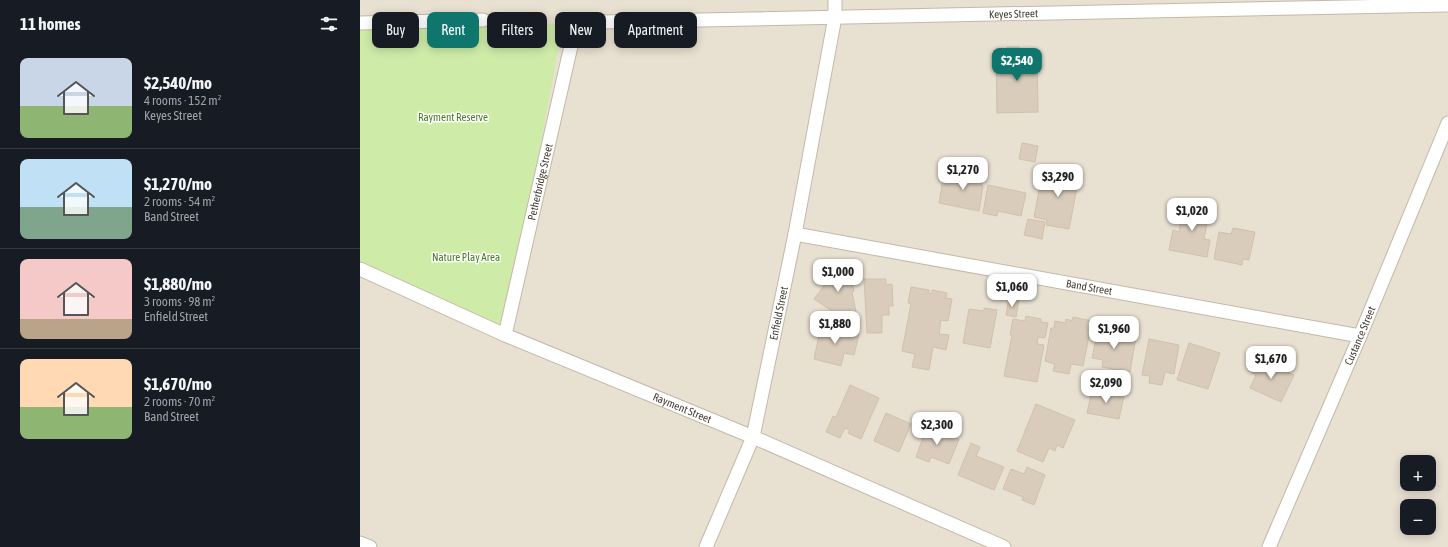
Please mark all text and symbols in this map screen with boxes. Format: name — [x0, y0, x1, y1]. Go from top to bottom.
street label: Keyes Street — [989, 7, 1038, 20]
chip: Buy — [372, 12, 419, 48]
chip: Rent — [427, 12, 479, 48]
chip: Filters — [487, 12, 547, 48]
chip: New — [555, 12, 606, 48]
chip: Apartment — [614, 12, 697, 48]
icon: filters — [318, 13, 340, 35]
text: 11 homes — [20, 14, 81, 34]
pin: $2,540 — [984, 48, 1050, 82]
text: $2,540 — [1001, 53, 1033, 68]
text: $2,540/mo — [144, 73, 212, 93]
icon: home — [52, 74, 100, 122]
text: 4 rooms · 152 m² — [144, 93, 221, 108]
text: Keyes Street — [144, 108, 202, 123]
park label: Rayment Reserve — [418, 111, 488, 123]
street label: Petherbridge Street — [525, 142, 555, 222]
pin: $1,270 — [930, 157, 996, 191]
text: $1,270 — [947, 162, 979, 177]
pin: $3,290 — [1025, 164, 1091, 198]
text: $3,290 — [1042, 169, 1074, 184]
text: $1,270/mo — [144, 174, 212, 194]
icon: home — [52, 175, 100, 223]
text: 2 rooms · 54 m² — [144, 194, 215, 209]
pin: $1,020 — [1159, 198, 1225, 232]
text: $1,020 — [1176, 203, 1208, 218]
text: Band Street — [144, 209, 199, 224]
park label: Nature Play Area — [432, 251, 500, 263]
pin: $1,000 — [805, 259, 871, 293]
text: $1,000 — [822, 264, 854, 279]
text: $1,880/mo — [144, 274, 212, 294]
pin: $1,060 — [979, 274, 1045, 308]
icon: home — [52, 275, 100, 323]
street label: Band Street — [1065, 277, 1113, 297]
text: $1,060 — [996, 279, 1028, 294]
street label: Enfield Street — [767, 285, 790, 341]
text: 3 rooms · 98 m² — [144, 294, 215, 309]
street label: Custance Street — [1342, 305, 1378, 367]
text: Enfield Street — [144, 309, 208, 324]
pin: $1,880 — [802, 311, 868, 345]
text: $1,880 — [819, 316, 851, 331]
pin: $1,960 — [1081, 316, 1147, 350]
text: $1,960 — [1098, 321, 1130, 336]
pin: $1,670 — [1238, 346, 1304, 380]
text: $1,670 — [1255, 351, 1287, 366]
pin: $2,090 — [1073, 370, 1139, 404]
text: $1,670/mo — [144, 374, 212, 394]
icon: home — [52, 375, 100, 423]
text: $2,090 — [1090, 375, 1122, 390]
street label: Rayment Street — [651, 391, 713, 425]
text: 2 rooms · 70 m² — [144, 394, 215, 409]
text: Band Street — [144, 409, 199, 424]
pin: $2,300 — [904, 412, 970, 446]
text: $2,300 — [921, 417, 953, 432]
map controls — [1400, 455, 1436, 535]
button: + — [1400, 455, 1436, 491]
button: − — [1400, 499, 1436, 535]

